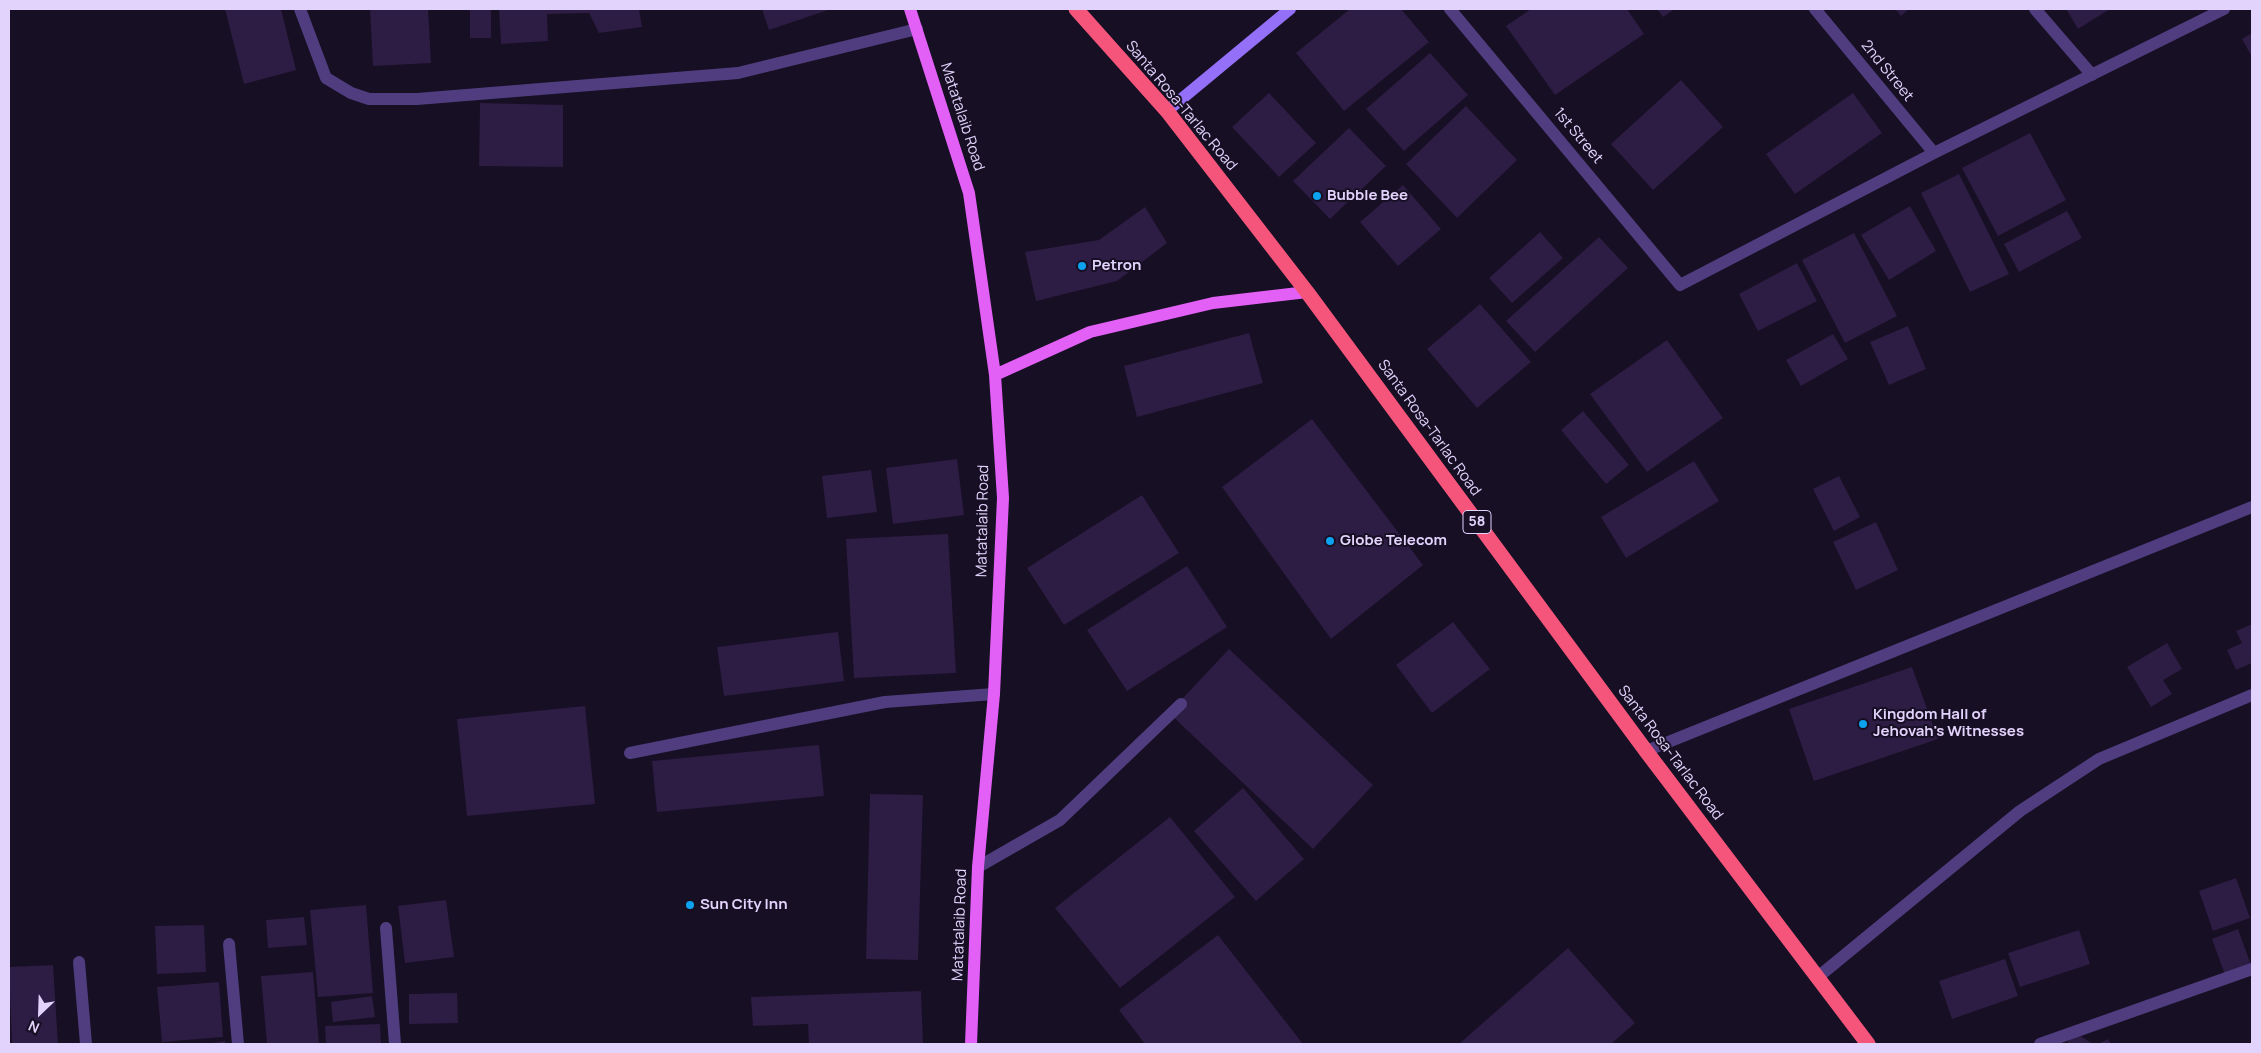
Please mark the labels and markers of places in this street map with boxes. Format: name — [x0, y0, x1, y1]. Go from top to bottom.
place label: Bubble Bee — [1327, 187, 1408, 205]
marker: Bubble Bee — [1311, 190, 1323, 202]
place label: Petron — [1092, 257, 1141, 275]
marker: Petron — [1076, 260, 1088, 272]
place label: Globe Telecom — [1340, 532, 1447, 550]
marker: Globe Telecom — [1324, 535, 1336, 547]
place label: Kingdom Hall of Jehovah's Witnesses — [1873, 706, 2024, 741]
marker: Kingdom Hall of Jehovah's Witnesses — [1857, 718, 1869, 730]
place label: Sun City Inn — [700, 896, 788, 914]
marker: Sun City Inn — [684, 899, 696, 911]

